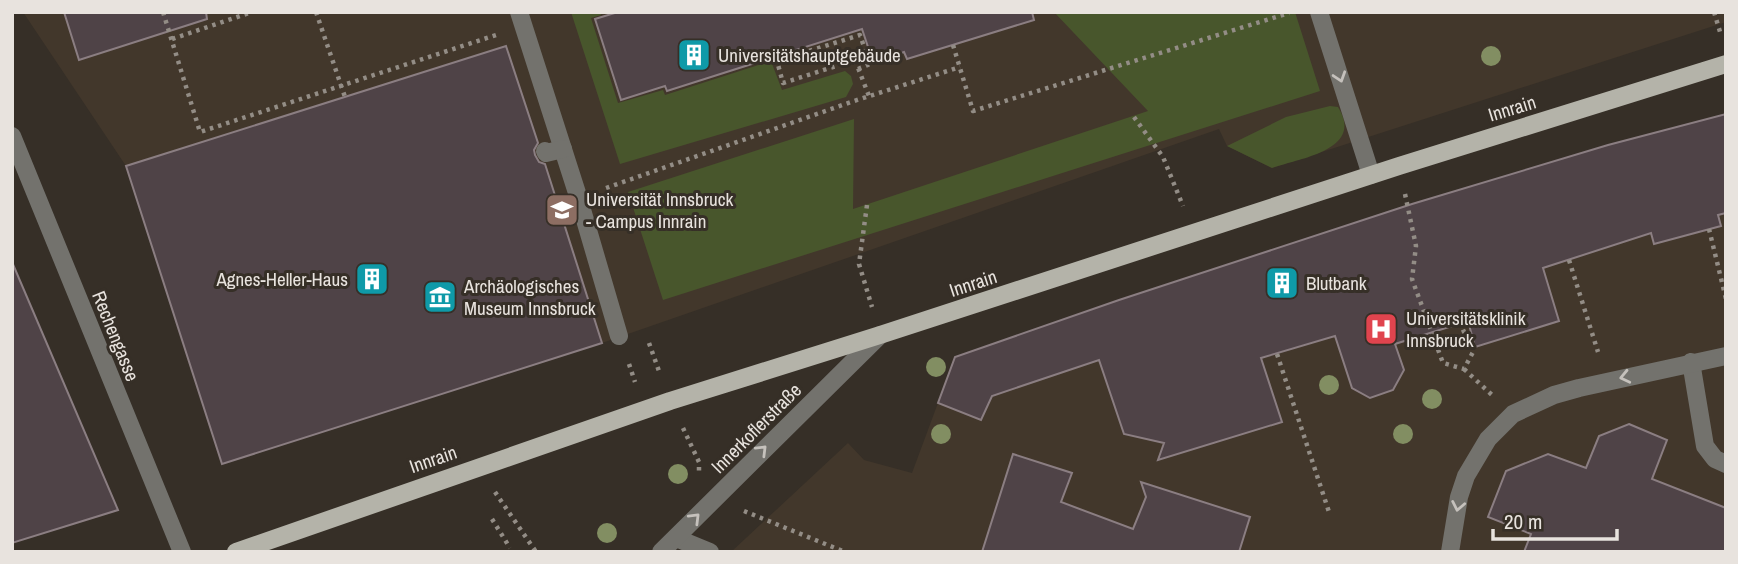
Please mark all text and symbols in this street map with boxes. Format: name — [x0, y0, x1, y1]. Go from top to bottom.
building icon: Universitätshauptgebäude — [675, 36, 713, 74]
place label: Universitätshauptgebäude — [718, 42, 901, 68]
one-way arrow — [1332, 71, 1346, 83]
street label: Innrain — [1485, 88, 1539, 128]
place label: Universität Innsbruck - Campus Innrain — [586, 186, 733, 234]
school or university icon: Universität Innsbruck - Campus Innrain — [543, 191, 581, 229]
building icon: Agnes-Heller-Haus — [353, 260, 391, 298]
street label: Innrain — [946, 263, 1000, 303]
building icon: Blutbank — [1263, 264, 1301, 302]
place label: Agnes-Heller-Haus — [215, 266, 348, 292]
place label: Blutbank — [1306, 270, 1367, 296]
place label: Archäologisches Museum Innsbruck — [463, 273, 596, 321]
museum icon: Archäologisches Museum Innsbruck — [421, 278, 459, 316]
street label: Rechengasse — [86, 287, 146, 385]
place label: Universitätsklinik Innsbruck — [1406, 305, 1526, 353]
hospital icon: Universitätsklinik Innsbruck — [1362, 310, 1400, 348]
one-way arrow — [1619, 369, 1631, 383]
street label: Innerkoflerstraße — [705, 377, 807, 479]
street label: Innrain — [406, 439, 460, 479]
one-way arrow — [754, 446, 767, 459]
scale bar — [1493, 498, 1617, 542]
one-way arrow — [1451, 500, 1466, 512]
text: 20 m — [1504, 507, 1542, 536]
one-way arrow — [686, 514, 699, 527]

